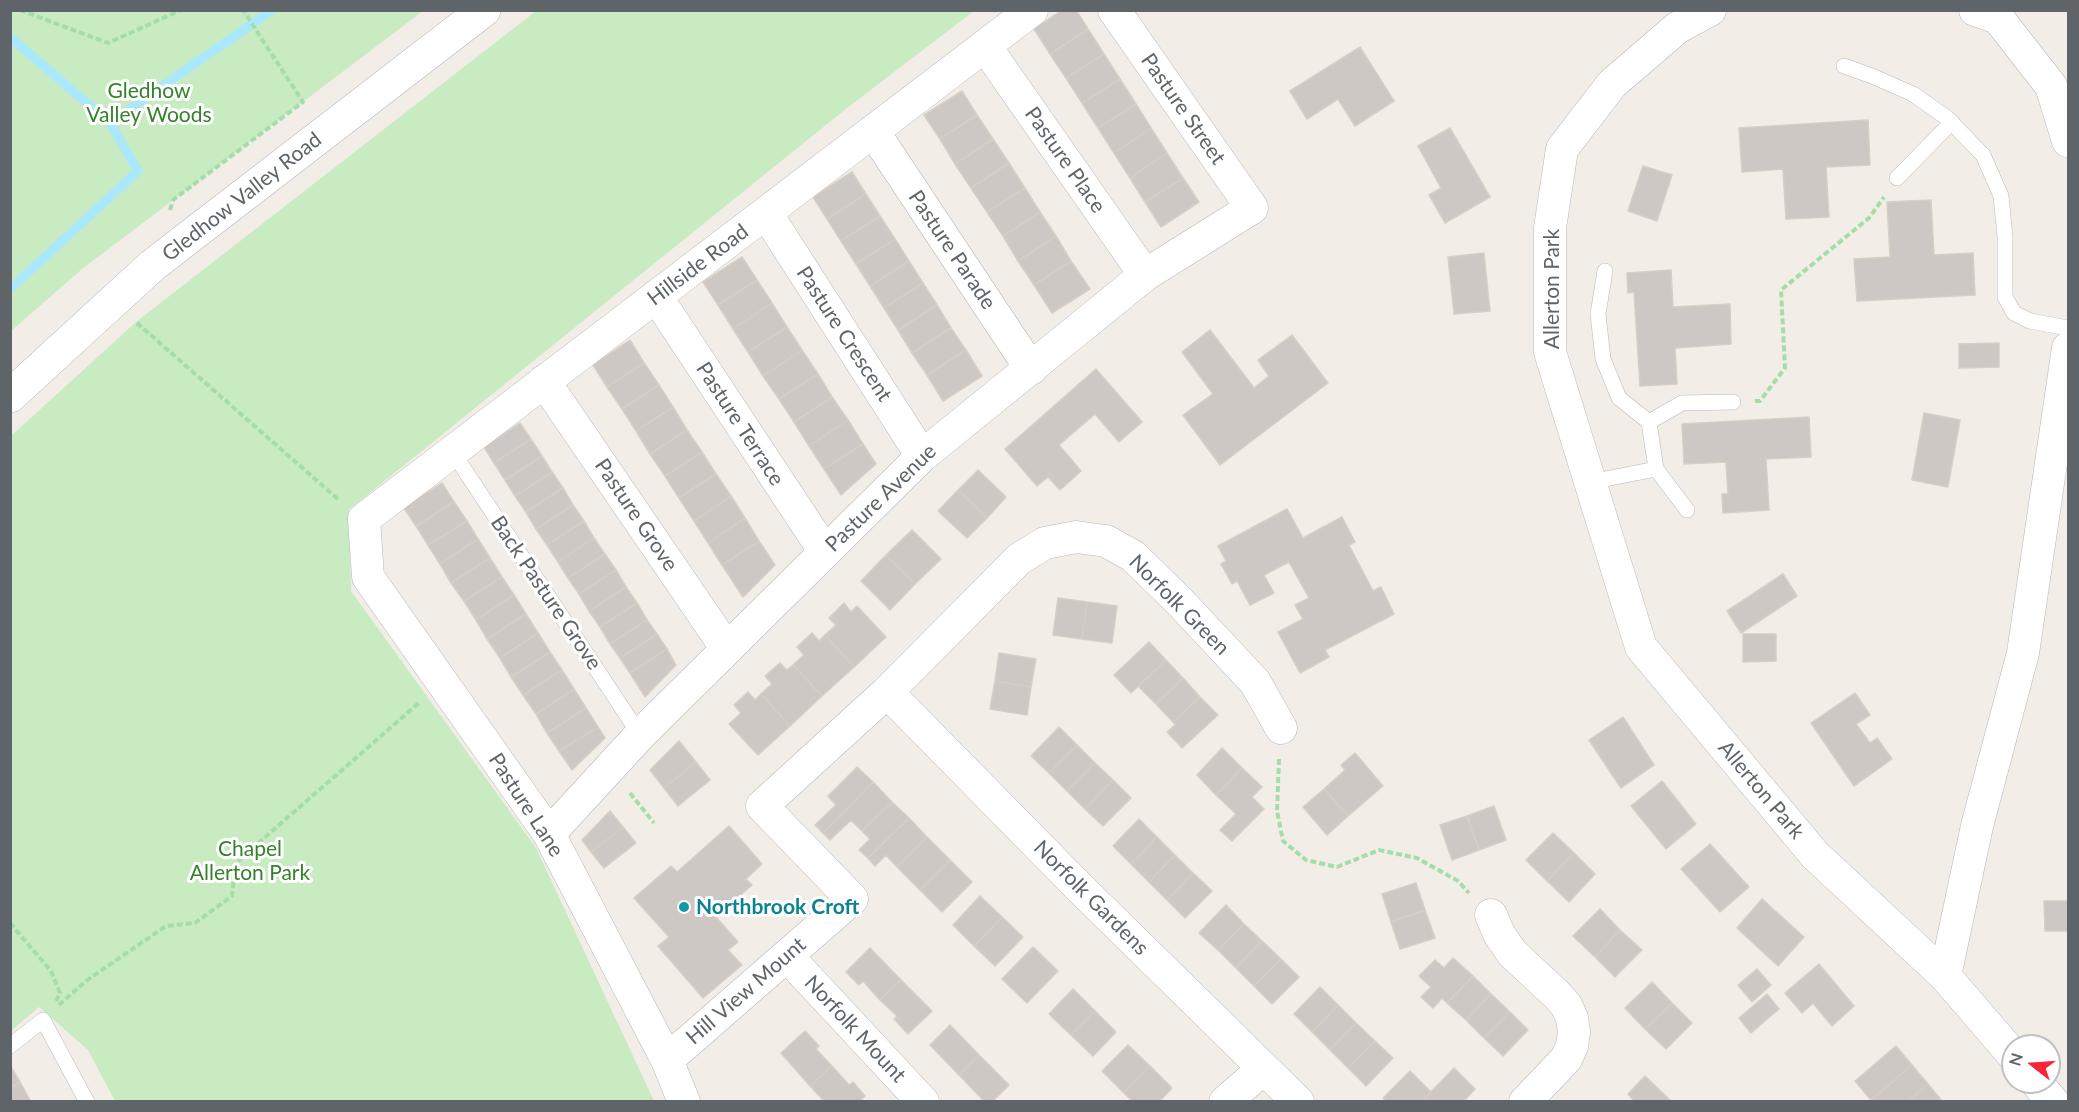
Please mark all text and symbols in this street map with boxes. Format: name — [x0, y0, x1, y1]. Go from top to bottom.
street label: Pasture Street — [1135, 49, 1231, 169]
park label: Gledhow Valley Woods — [86, 78, 212, 128]
street label: Pasture Place — [1019, 102, 1111, 218]
street label: Gledhow Valley Road — [157, 127, 327, 267]
street label: Pasture Parade — [903, 186, 1001, 314]
street label: Hillside Road — [643, 219, 753, 311]
street label: Allerton Park — [1539, 229, 1565, 349]
street label: Pasture Crescent — [791, 262, 897, 406]
street label: Pasture Terrace — [691, 358, 789, 490]
street label: Pasture Avenue — [820, 439, 942, 557]
street label: Pasture Grove — [589, 454, 683, 576]
street label: Back Pasture Grove — [485, 511, 607, 675]
street label: Norfolk Green — [1124, 550, 1234, 660]
street label: Allerton Park — [1713, 736, 1809, 844]
street label: Pasture Lane — [483, 748, 569, 862]
street label: Norfolk Gardens — [1028, 835, 1154, 961]
park label: Chapel Allerton Park — [190, 836, 310, 886]
place label: Northbrook Croft — [696, 894, 859, 920]
marker: Northbrook Croft — [677, 900, 691, 914]
street label: Hill View Mount — [681, 932, 811, 1050]
street label: Norfolk Mount — [799, 970, 911, 1088]
north arrow — [2001, 1034, 2061, 1094]
text: N — [2004, 1051, 2026, 1068]

